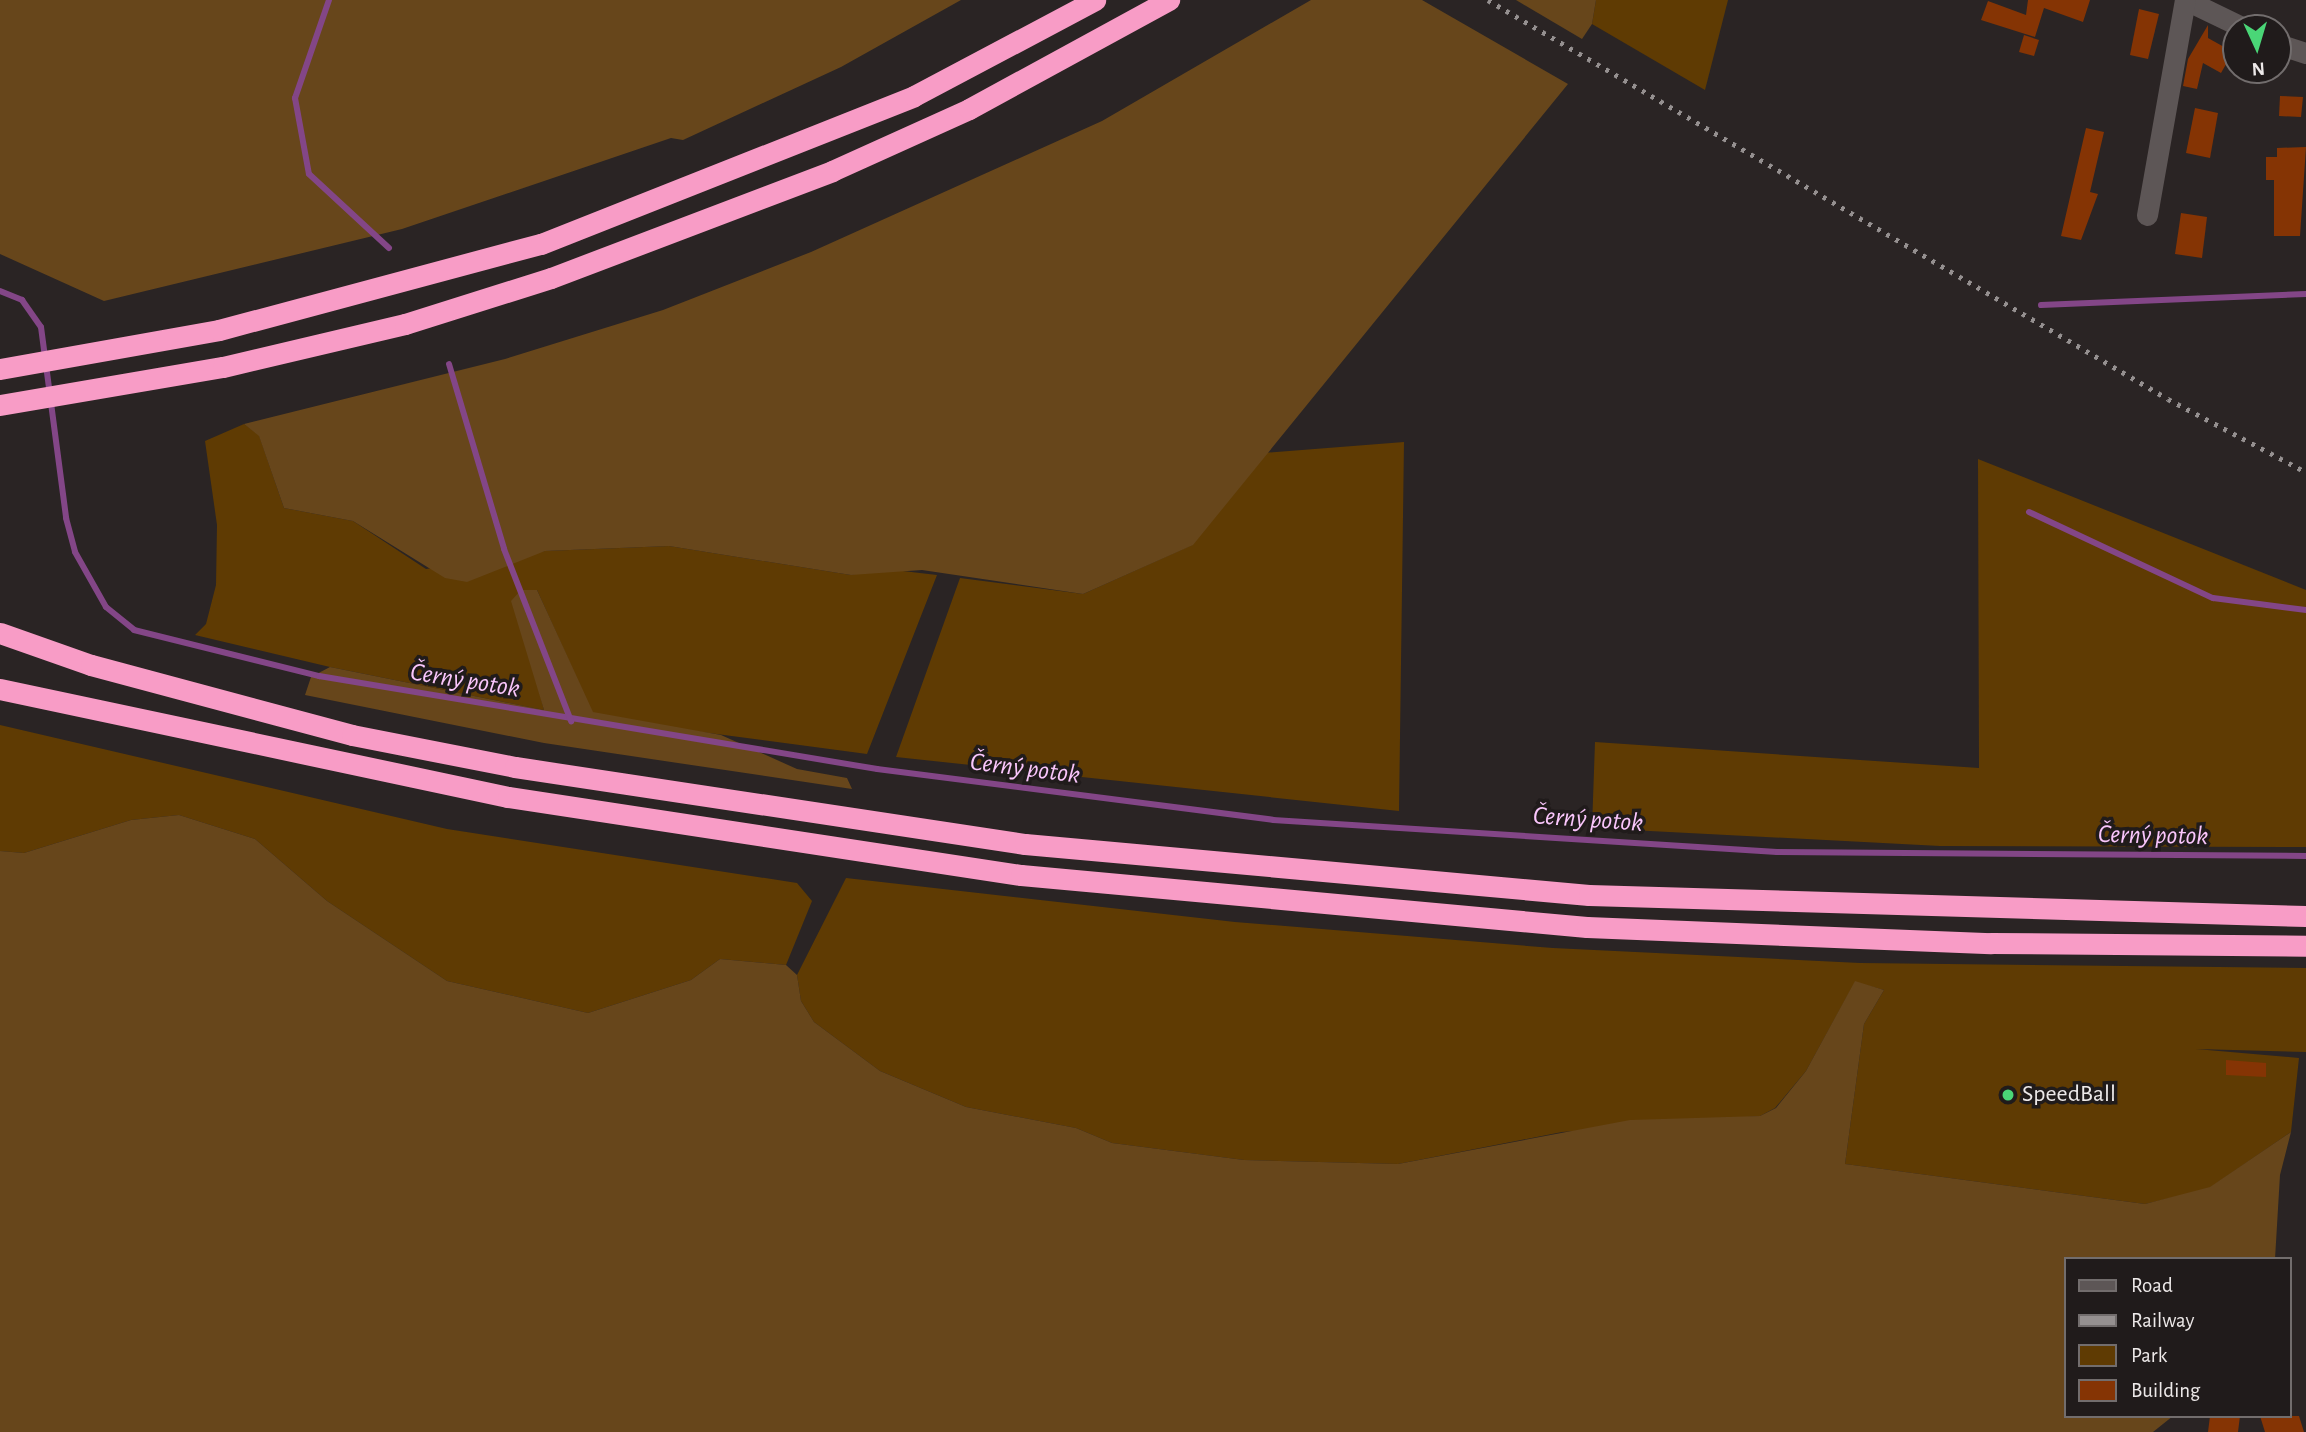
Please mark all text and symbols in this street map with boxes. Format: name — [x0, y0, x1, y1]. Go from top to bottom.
north arrow — [2222, 14, 2292, 84]
text: N — [2251, 59, 2266, 78]
water label: Černý potok — [408, 657, 522, 705]
water label: Černý potok — [968, 747, 1082, 791]
water label: Černý potok — [1532, 801, 1644, 839]
water label: Černý potok — [2098, 819, 2208, 853]
place label: SpeedBall — [2022, 1081, 2116, 1109]
marker: SpeedBall — [2000, 1087, 2016, 1103]
legend — [2064, 1257, 2292, 1418]
text: Road — [2131, 1275, 2173, 1296]
text: Railway — [2131, 1310, 2194, 1331]
text: Park — [2131, 1345, 2167, 1366]
text: Building — [2131, 1380, 2200, 1401]

